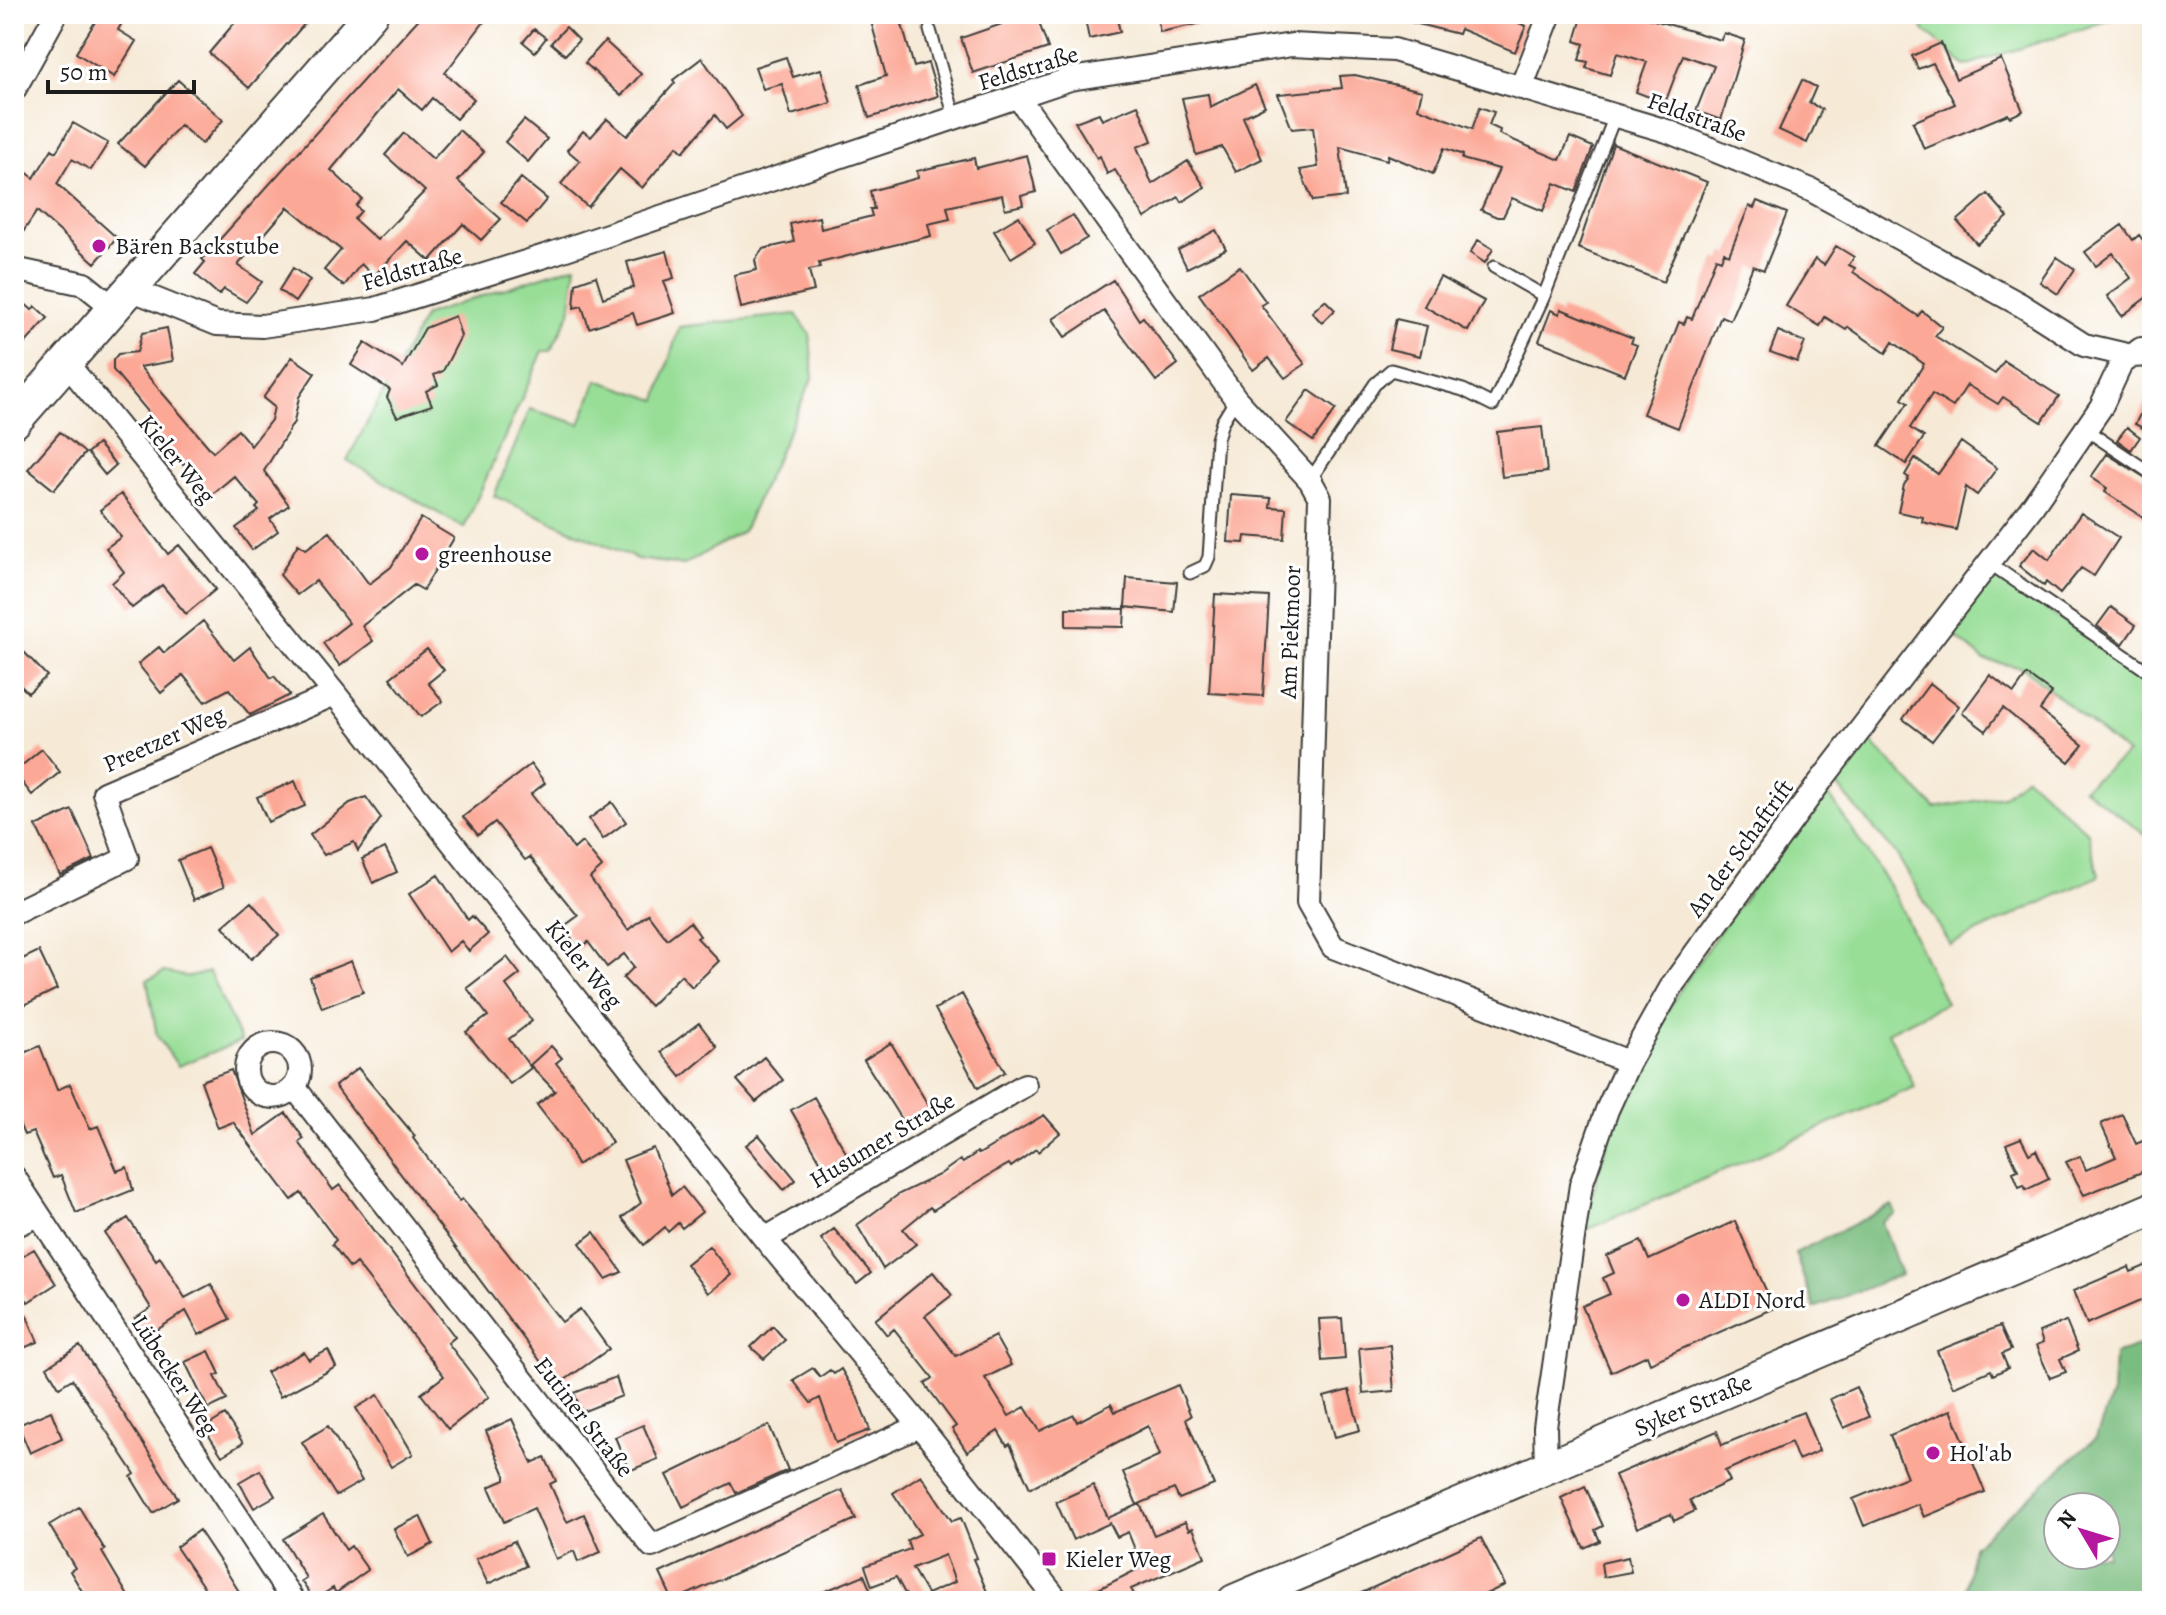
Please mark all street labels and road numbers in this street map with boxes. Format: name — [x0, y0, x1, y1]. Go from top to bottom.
street label: Feldstraße — [974, 38, 1082, 98]
street label: Feldstraße — [1643, 84, 1751, 150]
street label: Feldstraße — [358, 239, 466, 299]
street label: Kieler Weg — [131, 408, 223, 510]
street label: Am Piekmoor — [1272, 565, 1308, 700]
street label: Preetzer Weg — [98, 698, 230, 780]
street label: An der Schaftrift — [1679, 773, 1801, 924]
street label: Kieler Weg — [538, 913, 630, 1015]
street label: Husumer Straße — [803, 1084, 961, 1196]
street label: Lübecker Weg — [124, 1309, 226, 1441]
street label: Eutiner Straße — [527, 1350, 641, 1484]
street label: Syker Straße — [1629, 1366, 1757, 1444]

